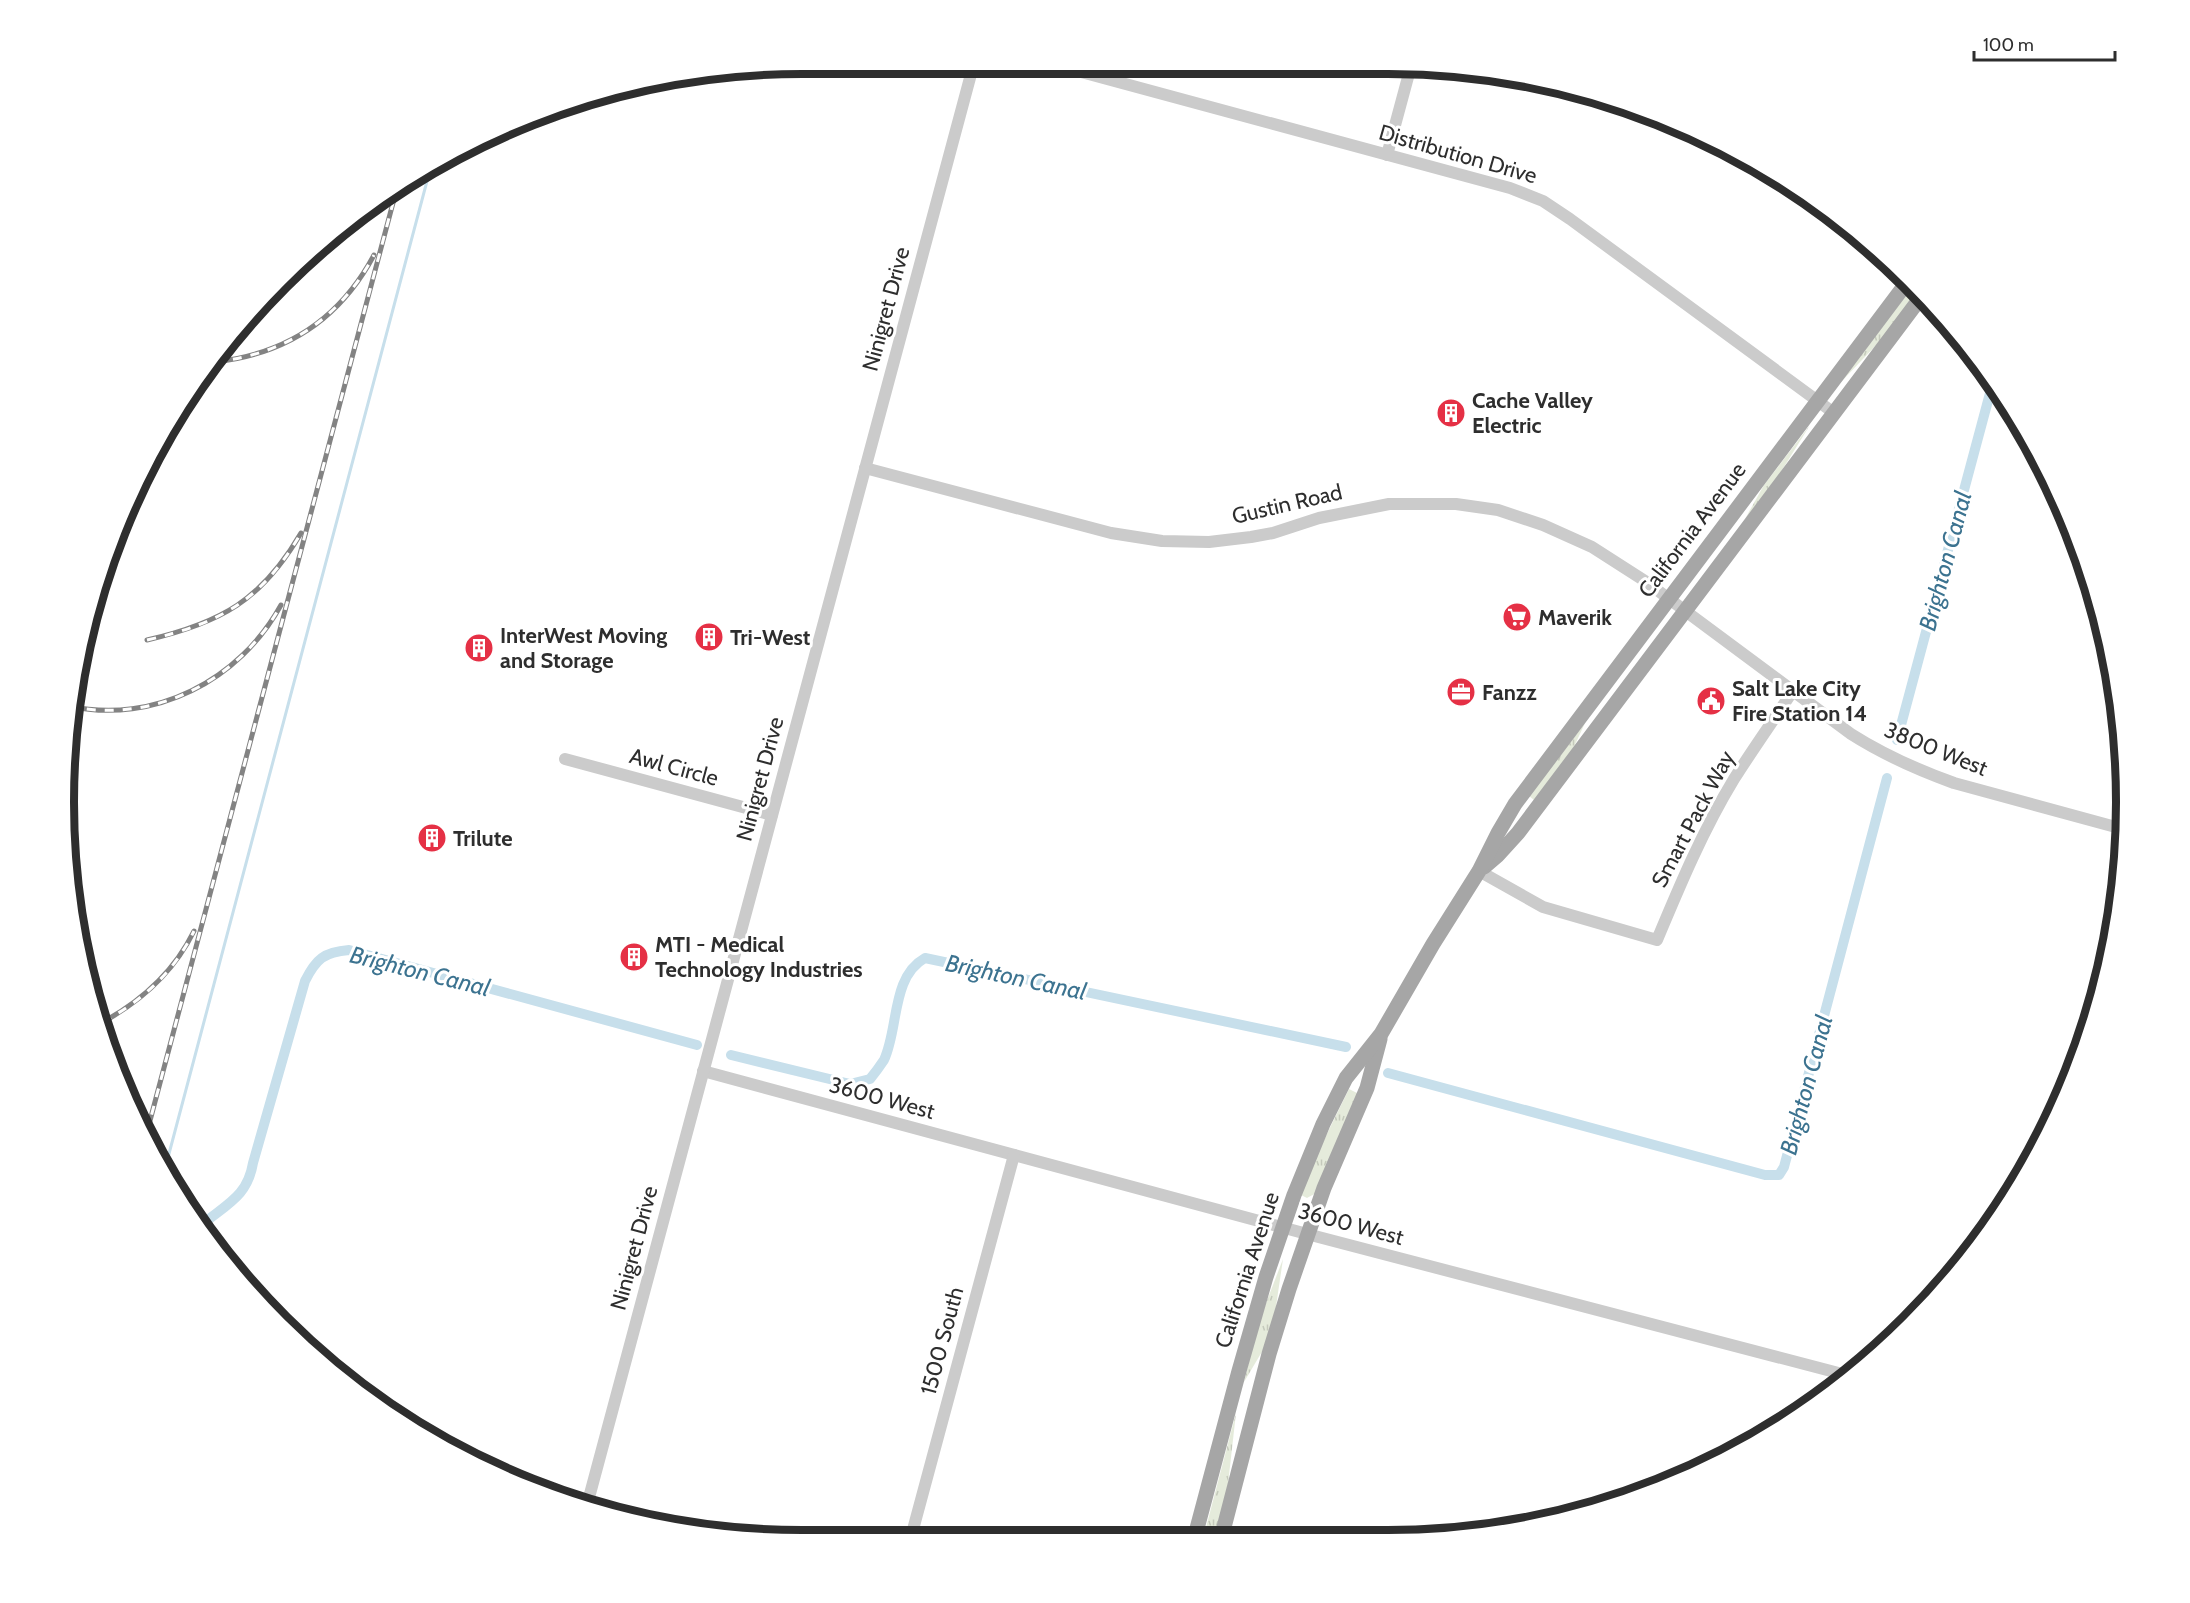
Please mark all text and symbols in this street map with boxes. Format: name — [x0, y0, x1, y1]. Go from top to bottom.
scale bar — [1974, 24, 2115, 62]
text: 100 m — [1983, 34, 2034, 56]
street label: Distribution Drive — [1376, 119, 1540, 189]
street label: Ninigret Drive — [856, 244, 916, 374]
place label: Cache Valley Electric — [1472, 387, 1593, 439]
building icon: Cache Valley Electric — [1435, 397, 1467, 429]
street label: California Avenue — [1632, 457, 1752, 603]
street label: Gustin Road — [1229, 478, 1345, 530]
water label: Brighton Canal — [1912, 488, 1978, 634]
supermarket icon: Maverik — [1501, 601, 1533, 633]
place label: Maverik — [1538, 604, 1612, 631]
building icon: Tri-West — [693, 621, 725, 653]
place label: InterWest Moving and Storage — [500, 622, 667, 674]
place label: Tri-West — [730, 624, 811, 651]
building icon: InterWest Moving and Storage — [463, 632, 495, 664]
place label: Salt Lake City Fire Station 14 — [1732, 675, 1867, 727]
office icon: Fanzz — [1445, 676, 1477, 708]
place label: Fanzz — [1482, 679, 1537, 706]
public building icon: Salt Lake City Fire Station 14 — [1695, 685, 1727, 717]
street label: Ninigret Drive — [730, 714, 790, 844]
street label: 3800 West — [1881, 716, 1992, 782]
street label: Awl Circle — [627, 742, 721, 792]
street label: Smart Pack Way — [1646, 746, 1740, 892]
building icon: Trilute — [416, 822, 448, 854]
place label: Trilute — [453, 825, 513, 852]
place label: MTI - Medical Technology Industries — [655, 931, 863, 983]
water label: Brighton Canal — [347, 940, 493, 1002]
building icon: MTI - Medical Technology Industries — [618, 941, 650, 973]
water label: Brighton Canal — [943, 948, 1089, 1006]
water label: Brighton Canal — [1773, 1012, 1839, 1158]
street label: 3600 West — [826, 1071, 938, 1125]
street label: Ninigret Drive — [604, 1183, 664, 1313]
street label: California Avenue — [1209, 1189, 1285, 1351]
street label: 3600 West — [1295, 1197, 1407, 1251]
street label: 1500 South — [915, 1284, 969, 1398]

